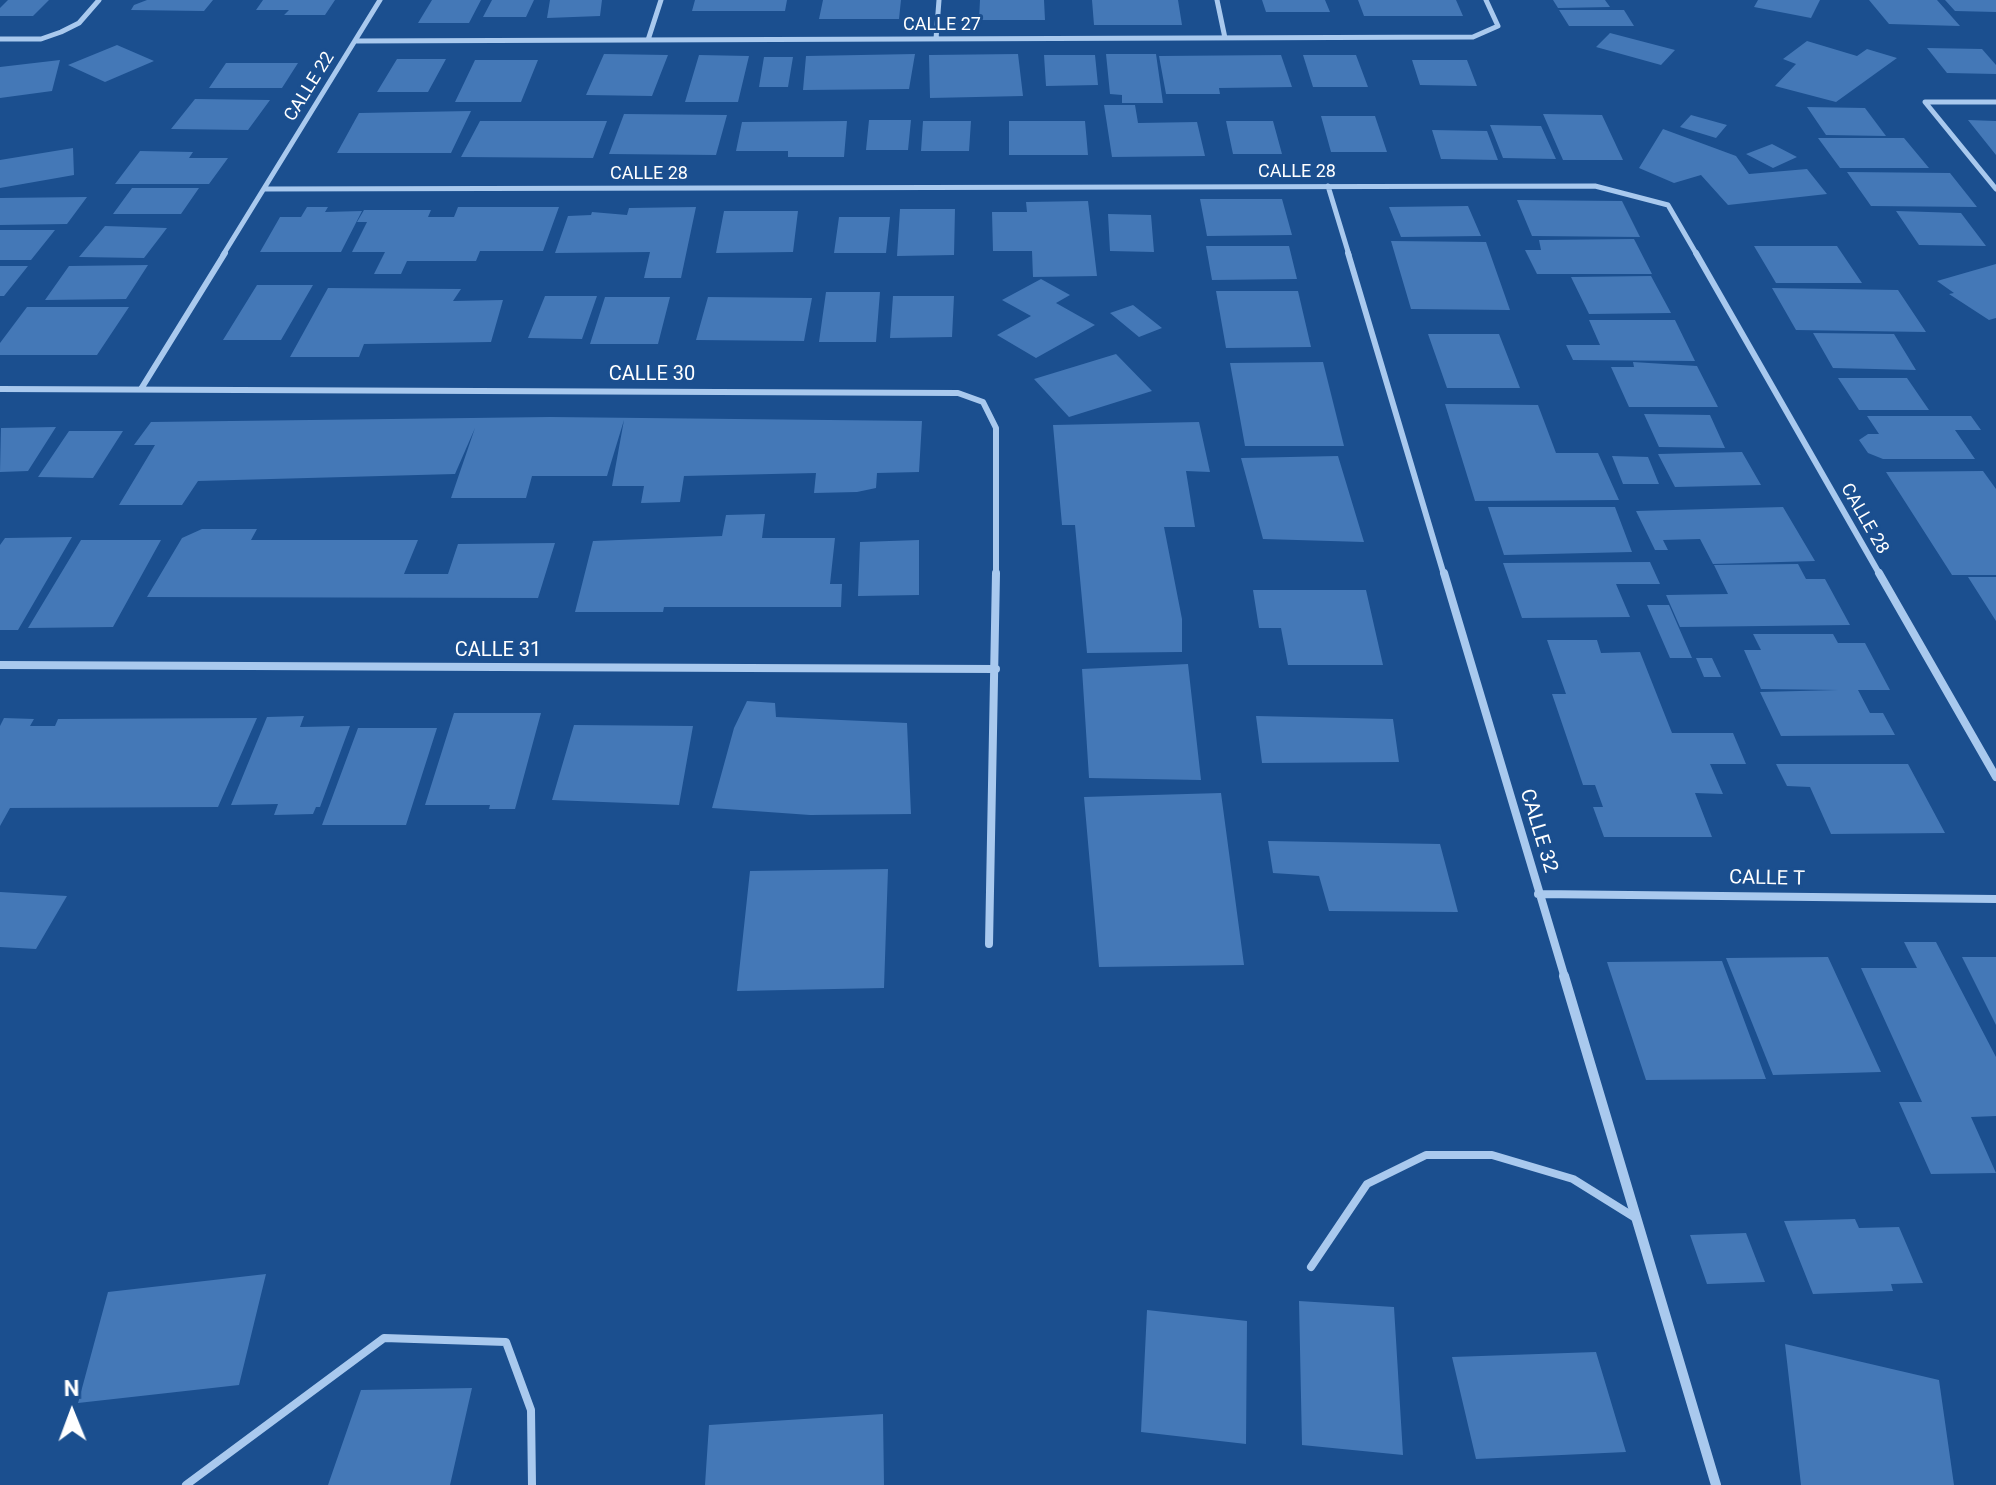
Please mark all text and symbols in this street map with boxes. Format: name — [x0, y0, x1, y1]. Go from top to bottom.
street label: CALLE 27 — [903, 14, 981, 36]
street label: CALLE 22 — [280, 48, 340, 126]
street label: CALLE 28 — [1258, 161, 1336, 183]
street label: CALLE 28 — [610, 163, 688, 185]
street label: CALLE 30 — [609, 363, 695, 387]
street label: CALLE 28 — [1835, 480, 1893, 558]
street label: CALLE 31 — [455, 639, 541, 663]
street label: CALLE 32 — [1514, 786, 1562, 876]
street label: CALLE T — [1729, 866, 1805, 892]
north arrow — [32, 1373, 112, 1453]
text: N — [64, 1376, 80, 1401]

